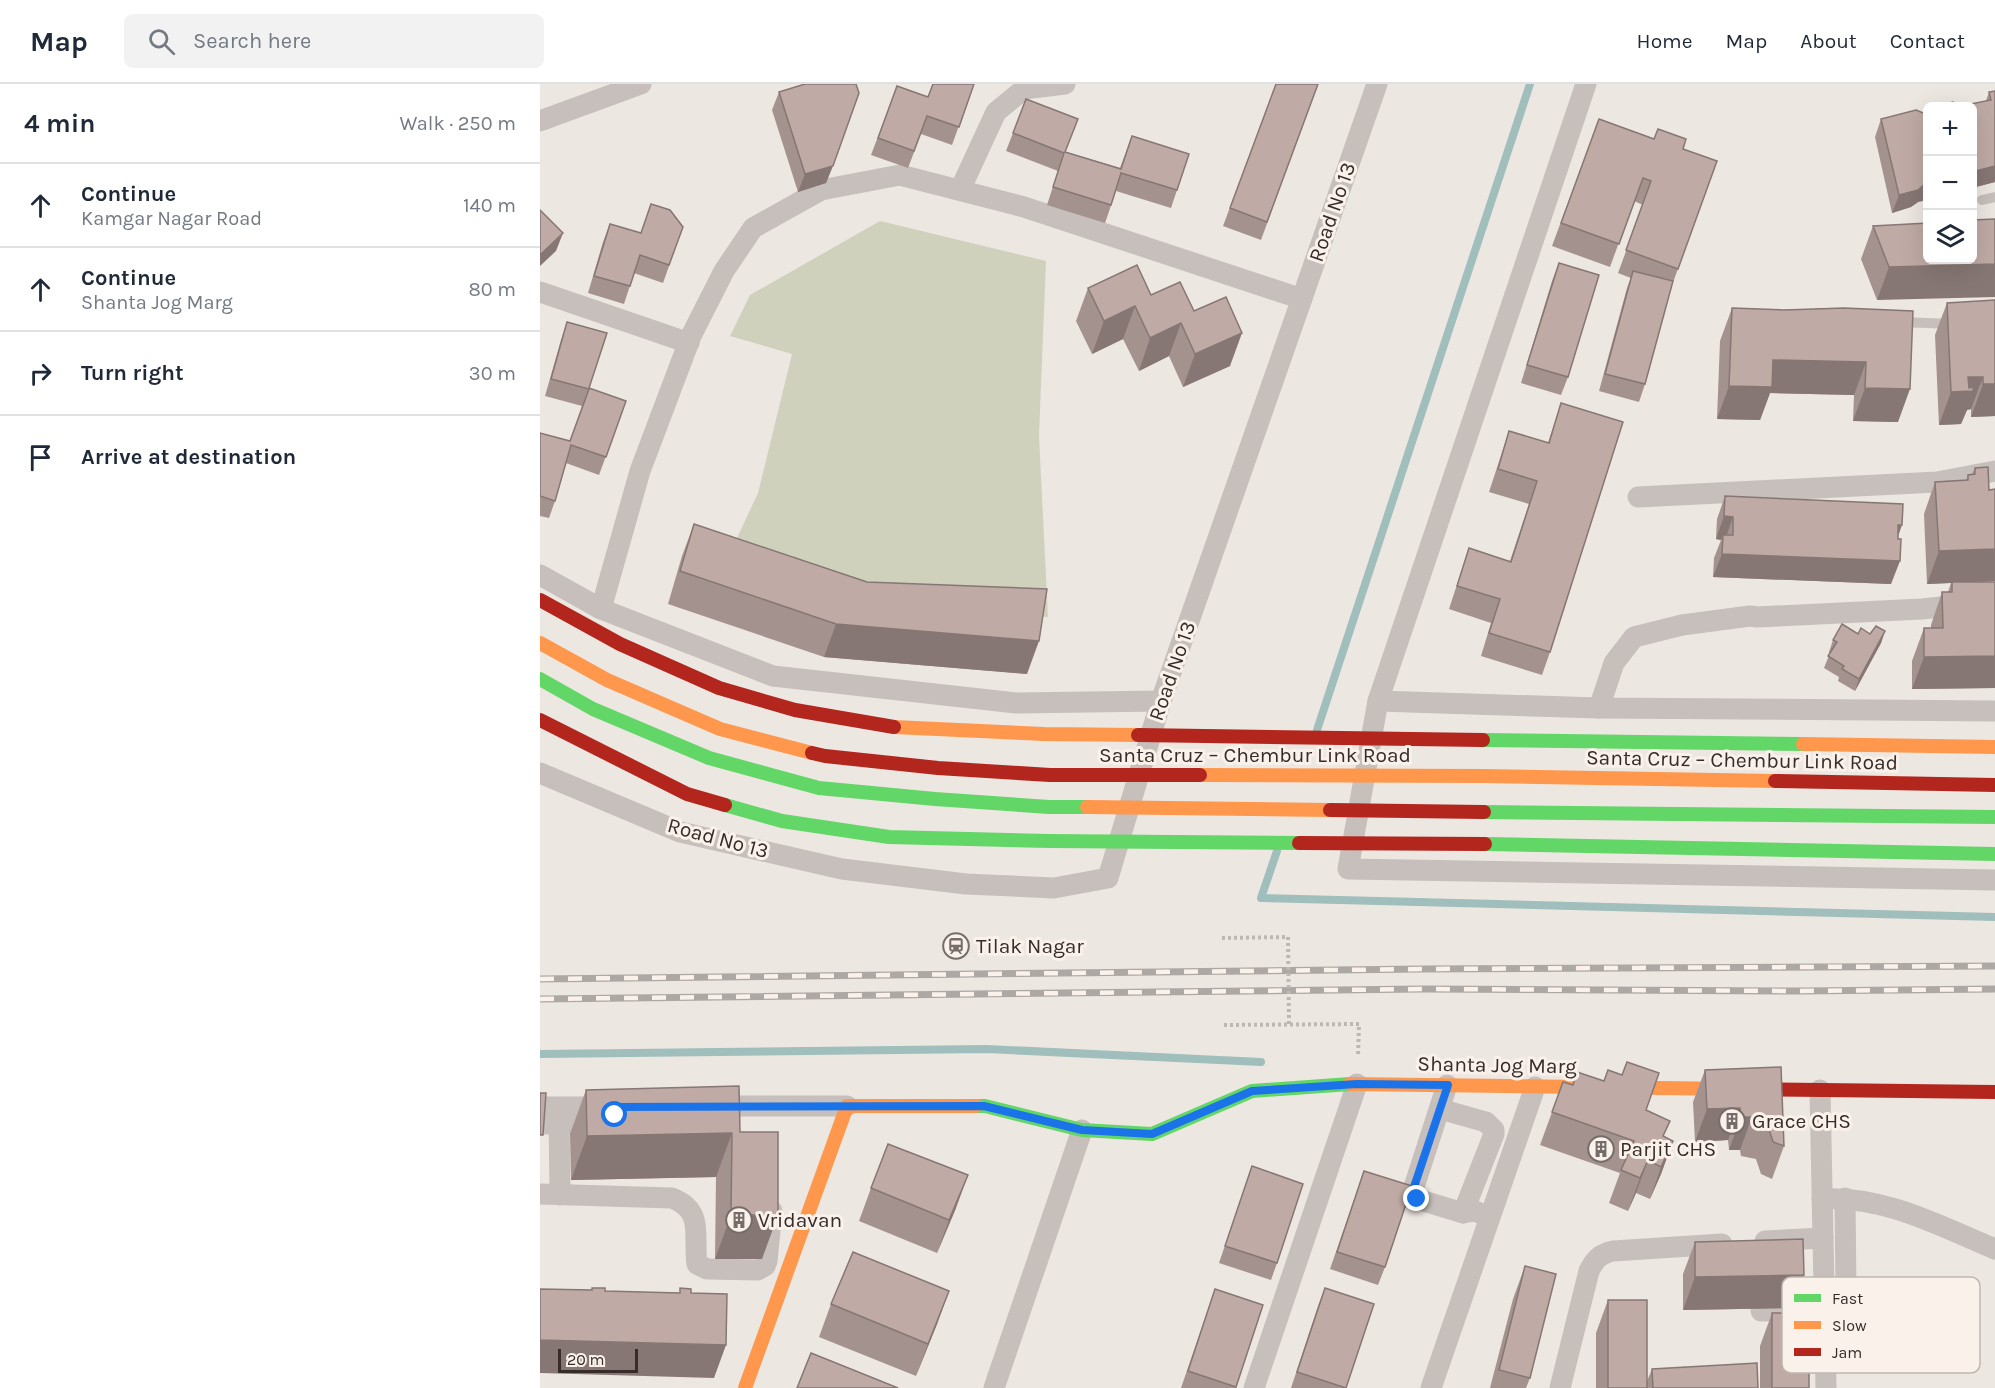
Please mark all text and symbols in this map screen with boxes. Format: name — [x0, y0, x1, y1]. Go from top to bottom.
search box — [124, 14, 544, 68]
text: Map — [30, 25, 88, 58]
icon: search — [145, 25, 178, 58]
text: Search here — [193, 28, 311, 54]
text: Home — [1637, 29, 1693, 53]
text: Map — [1726, 29, 1767, 53]
text: About — [1800, 29, 1857, 53]
text: Contact — [1890, 29, 1965, 53]
map controls — [1923, 102, 1977, 264]
button: + — [1923, 102, 1977, 156]
text: 4 min — [24, 108, 95, 139]
text: Walk · 250 m — [400, 112, 516, 135]
button: − — [1923, 156, 1977, 210]
street label: Road No 13 — [1304, 159, 1360, 265]
text: Continue — [81, 181, 176, 207]
icon: ahead — [24, 189, 57, 222]
text: 140 m — [463, 194, 516, 217]
text: Kamgar Nagar Road — [81, 207, 262, 230]
button: layers — [1923, 210, 1977, 264]
text: Continue — [81, 265, 176, 291]
icon: ahead — [24, 273, 57, 306]
text: 80 m — [468, 278, 516, 301]
text: Shanta Jog Marg — [81, 291, 233, 314]
icon: right — [24, 357, 57, 390]
text: Turn right — [81, 360, 184, 386]
text: 30 m — [469, 362, 516, 385]
icon: arrive — [24, 441, 57, 474]
text: Arrive at destination — [81, 444, 296, 470]
street label: Road No 13 — [1144, 618, 1200, 724]
street label: Santa Cruz – Chembur Link Road — [1099, 743, 1411, 767]
street label: Santa Cruz – Chembur Link Road — [1586, 745, 1898, 775]
street label: Road No 13 — [665, 813, 771, 863]
station icon: Tilak Nagar — [941, 931, 971, 961]
place label: Tilak Nagar — [976, 934, 1084, 958]
street label: Shanta Jog Marg — [1417, 1052, 1577, 1078]
route start — [601, 1101, 627, 1127]
building icon: Grace CHS — [1717, 1106, 1747, 1136]
place label: Grace CHS — [1752, 1109, 1851, 1133]
building icon: Parjit CHS — [1586, 1134, 1616, 1164]
place label: Parjit CHS — [1620, 1137, 1716, 1161]
route end — [1403, 1185, 1429, 1211]
building icon: Vridavan — [724, 1205, 754, 1235]
place label: Vridavan — [758, 1208, 842, 1232]
legend — [1782, 1277, 1980, 1373]
text: Fast — [1832, 1289, 1863, 1308]
text: Slow — [1832, 1316, 1867, 1335]
text: Jam — [1832, 1343, 1862, 1362]
scale bar — [558, 1346, 638, 1374]
text: 20 m — [567, 1350, 605, 1369]

